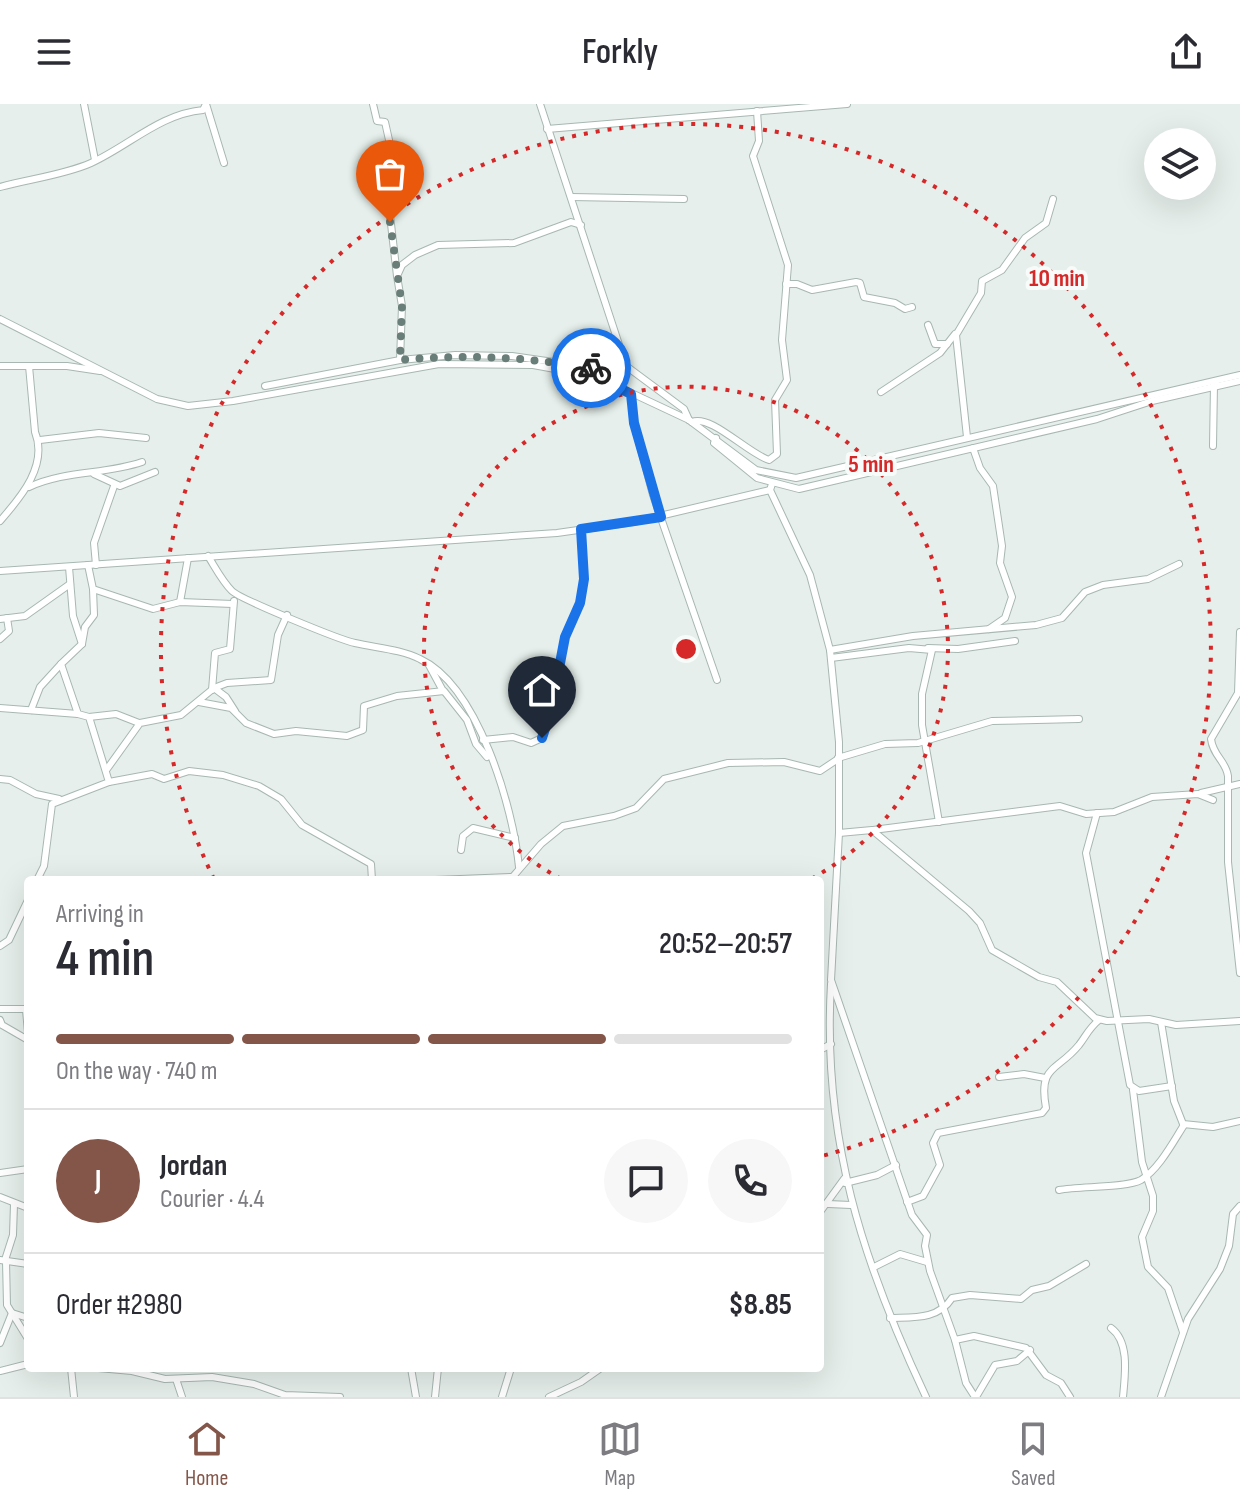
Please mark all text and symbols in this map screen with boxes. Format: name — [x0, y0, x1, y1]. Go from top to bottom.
icon: menu — [32, 30, 76, 74]
icon: share — [1164, 30, 1208, 74]
text: Forkly — [582, 31, 658, 74]
map controls — [1144, 128, 1216, 200]
button: layers — [1144, 128, 1216, 200]
pin — [356, 140, 424, 222]
icon: bag — [368, 152, 412, 196]
text: 10 min — [1029, 264, 1085, 293]
courier — [551, 328, 631, 408]
icon: bike — [569, 346, 613, 390]
text: 5 min — [848, 450, 894, 479]
centre of rings — [672, 635, 700, 663]
pin — [508, 656, 576, 738]
icon: home — [520, 668, 564, 712]
text: Arriving in — [56, 899, 144, 930]
text: 20:52–20:57 — [659, 926, 792, 962]
text: 4 min — [56, 928, 154, 991]
text: On the way · 740 m — [56, 1056, 217, 1087]
button: chat — [604, 1139, 688, 1223]
button: phone — [708, 1139, 792, 1223]
text: Jordan — [160, 1148, 227, 1184]
text: J — [95, 1163, 101, 1199]
text: Courier · 4.4 — [160, 1184, 264, 1215]
text: Order #2980 — [56, 1287, 183, 1323]
text: $8.85 — [729, 1287, 792, 1323]
tab: Home — [185, 1417, 229, 1492]
tab: Map — [598, 1417, 642, 1492]
tab: Saved — [1011, 1417, 1055, 1492]

